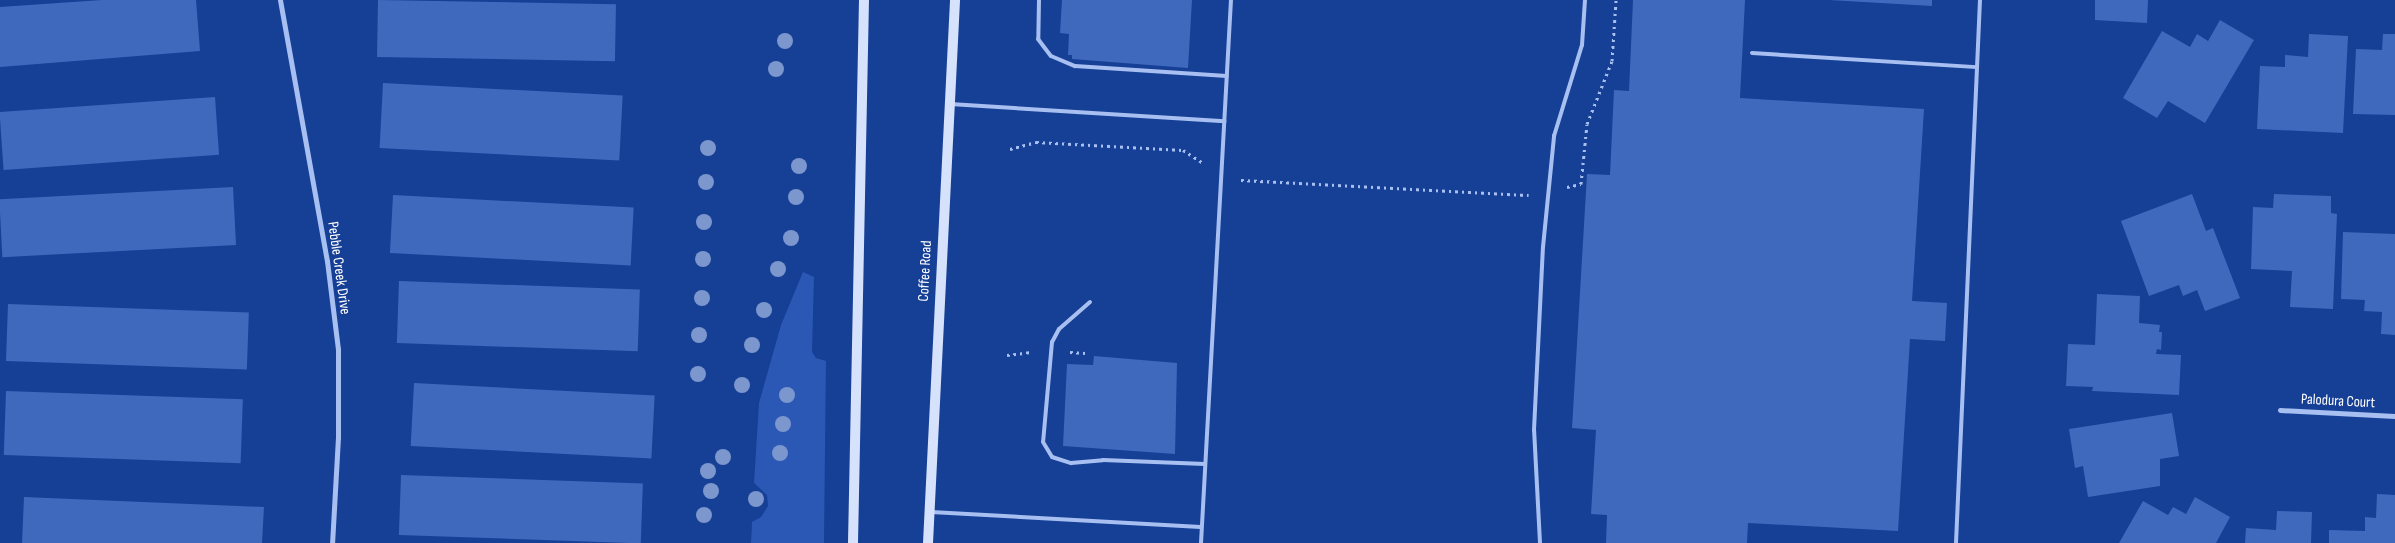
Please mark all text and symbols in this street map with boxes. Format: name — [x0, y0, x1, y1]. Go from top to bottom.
street label: Pebble Creek Drive — [324, 220, 354, 316]
street label: Coffee Road — [914, 240, 936, 302]
street label: Palodura Court — [2300, 390, 2376, 412]

